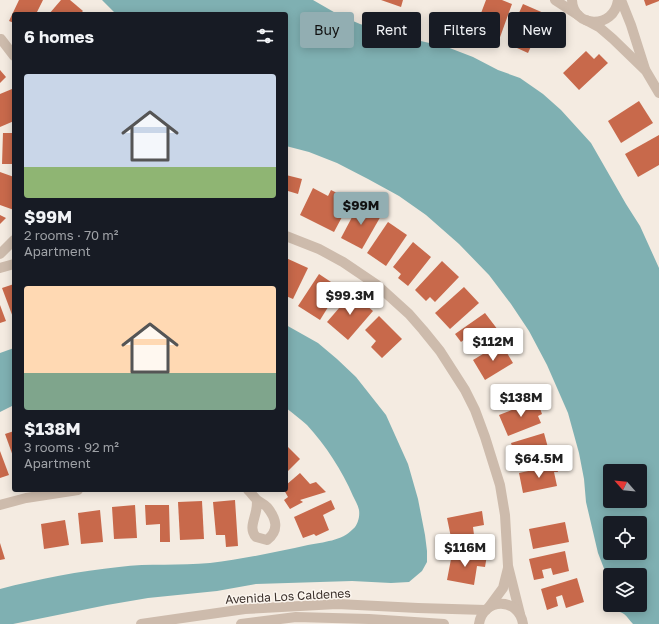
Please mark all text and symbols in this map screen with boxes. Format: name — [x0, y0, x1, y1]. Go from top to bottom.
chip: Buy — [300, 12, 354, 48]
chip: Rent — [362, 12, 421, 48]
chip: Filters — [429, 12, 500, 48]
chip: New — [508, 12, 566, 48]
icon: filters — [254, 25, 276, 47]
text: 6 homes — [24, 26, 94, 47]
icon: home — [114, 100, 186, 172]
pin: $99M — [337, 192, 385, 226]
text: $99M — [343, 197, 379, 213]
text: $99M — [24, 206, 72, 227]
text: 2 rooms · 70 m² — [24, 227, 119, 243]
text: Apartment — [24, 243, 91, 259]
pin: $99.3M — [317, 282, 383, 316]
text: $99.3M — [326, 287, 374, 303]
icon: home — [114, 312, 186, 384]
pin: $112M — [465, 328, 521, 362]
text: $112M — [472, 333, 514, 349]
pin: $138M — [493, 384, 549, 418]
text: $138M — [499, 389, 543, 405]
text: $138M — [24, 418, 81, 439]
text: 3 rooms · 92 m² — [24, 439, 119, 455]
pin: $64.5M — [506, 445, 572, 479]
text: $64.5M — [515, 450, 563, 466]
text: Apartment — [24, 455, 91, 471]
north arrow — [603, 464, 647, 508]
map controls — [603, 464, 647, 612]
button: locate — [603, 516, 647, 560]
pin: $116M — [437, 534, 493, 568]
text: $116M — [444, 539, 486, 555]
button: layers — [603, 568, 647, 612]
street label: Avenida Los Caldenes — [225, 585, 351, 607]

